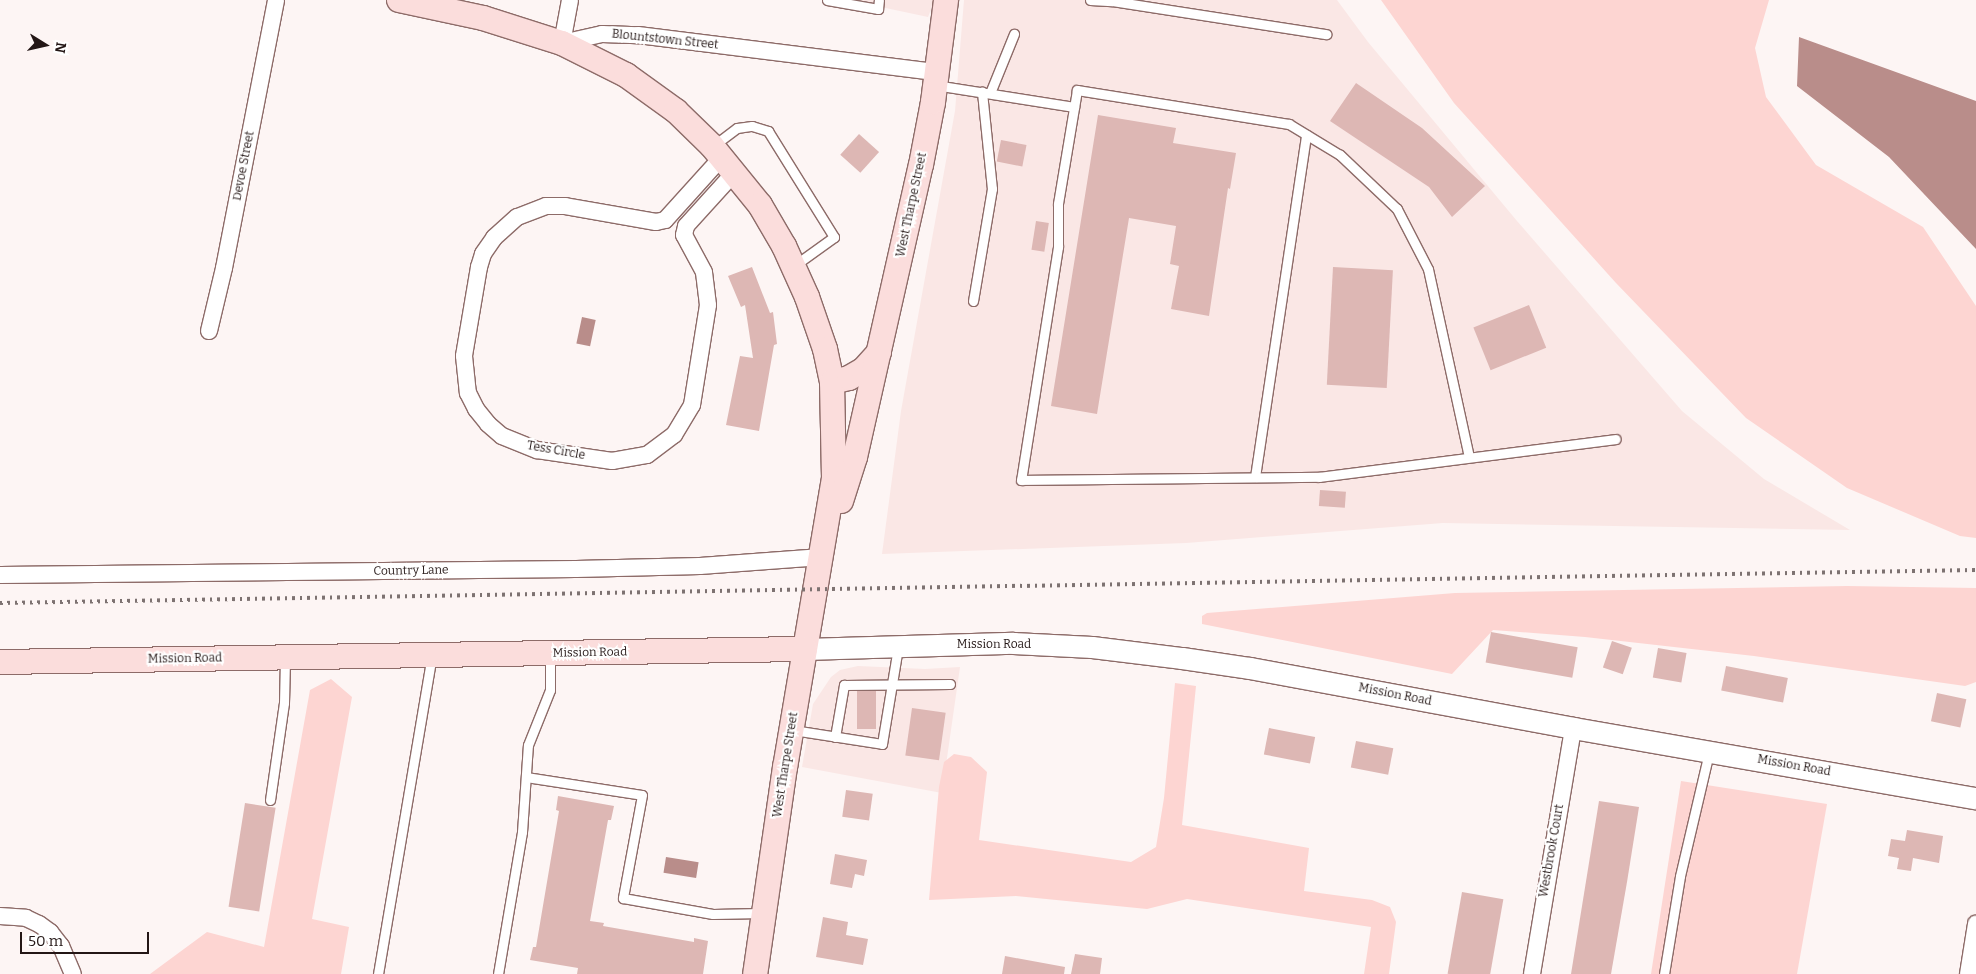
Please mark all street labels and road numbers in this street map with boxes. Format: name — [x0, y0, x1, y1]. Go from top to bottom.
street label: Blountstown Street — [611, 27, 719, 53]
street label: Devoe Street — [230, 130, 258, 202]
street label: West Tharpe Street — [894, 151, 930, 259]
street label: Tess Circle — [526, 439, 586, 463]
street label: Country Lane — [373, 563, 449, 579]
street label: Mission Road — [957, 638, 1031, 652]
street label: Mission Road — [553, 645, 627, 661]
street label: Mission Road — [148, 651, 222, 667]
street label: Mission Road — [1357, 681, 1433, 709]
street label: West Tharpe Street — [771, 711, 801, 819]
street label: Mission Road — [1756, 752, 1832, 780]
street label: Westbrook Court — [1537, 803, 1567, 899]

